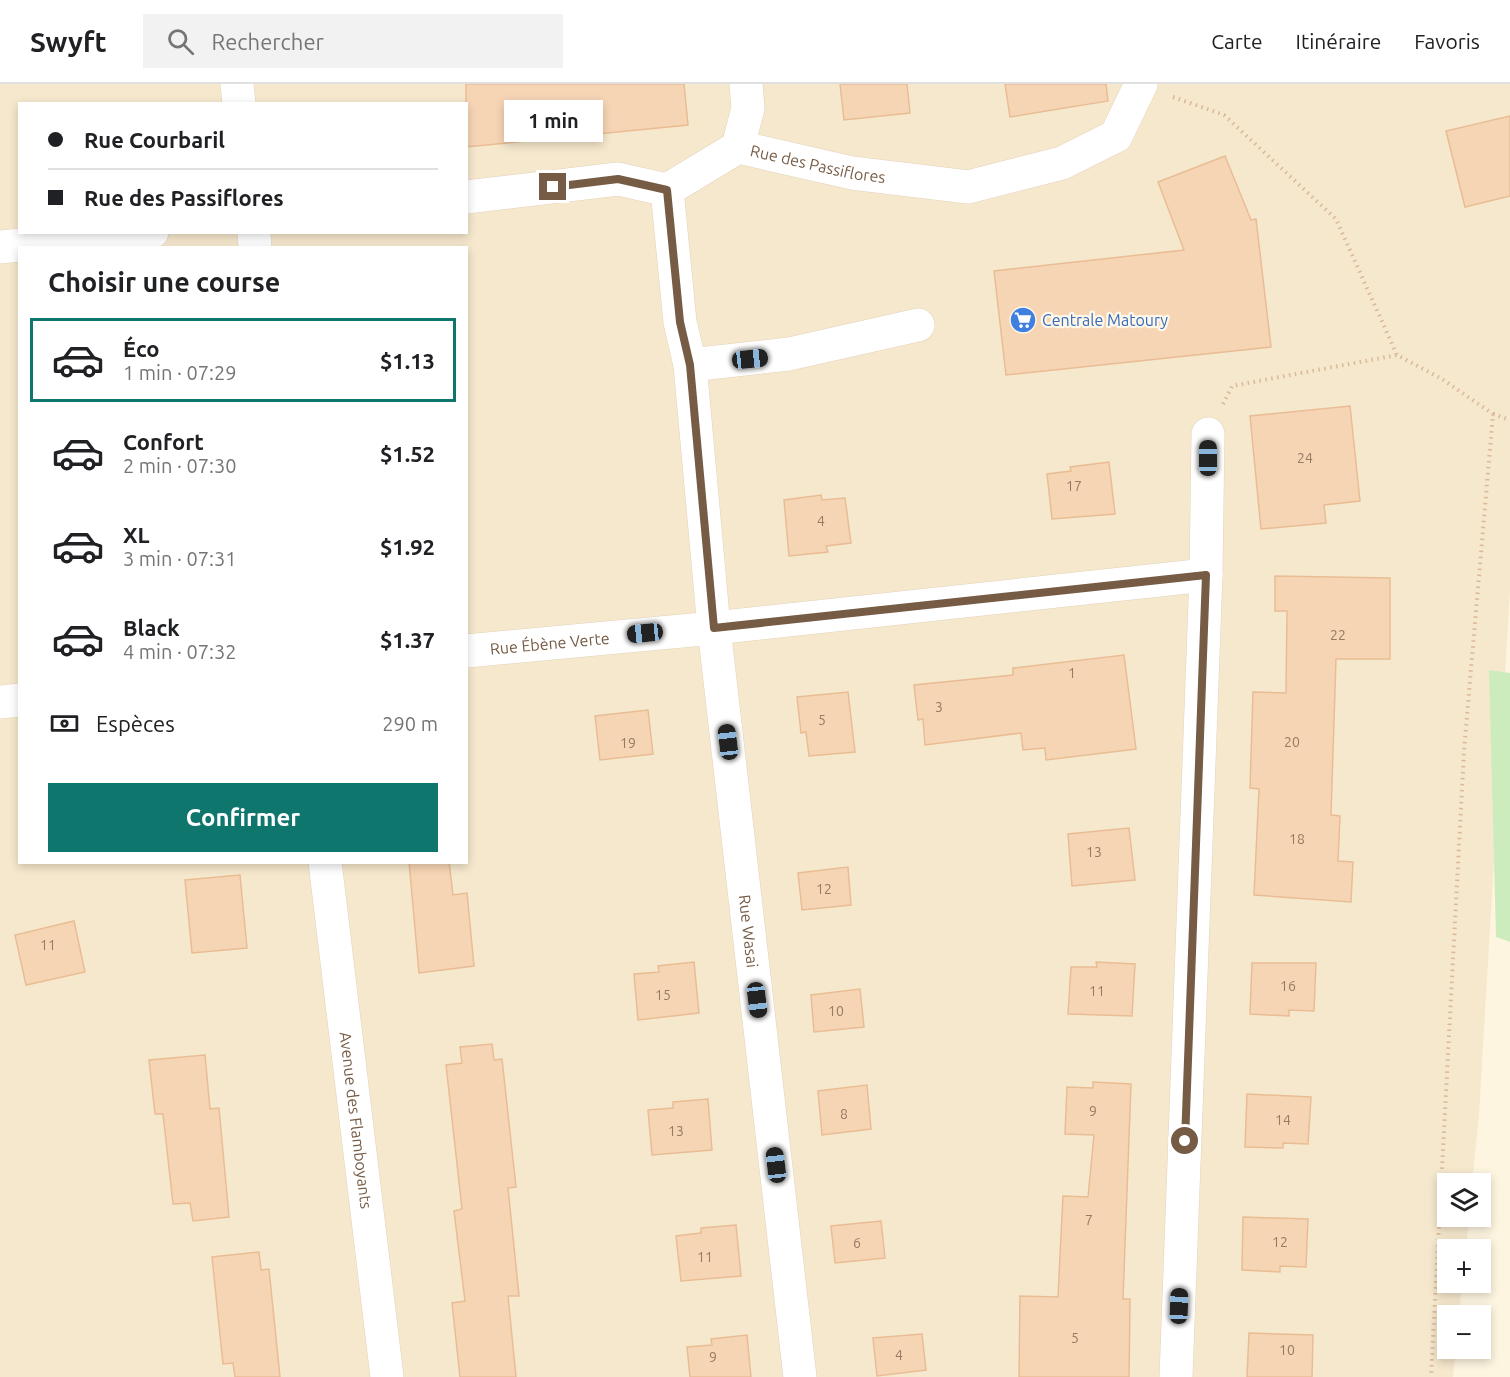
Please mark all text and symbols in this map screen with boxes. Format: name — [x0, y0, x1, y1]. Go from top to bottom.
search box — [143, 14, 563, 68]
icon: search — [164, 25, 197, 58]
text: Swyft — [30, 26, 107, 57]
text: Rechercher — [212, 29, 324, 54]
text: Carte — [1211, 29, 1263, 53]
text: Itinéraire — [1296, 29, 1381, 53]
text: Favoris — [1414, 29, 1480, 53]
callout: 1 min — [504, 100, 602, 142]
text: 1 min — [528, 109, 579, 132]
text: Rue Courbaril — [84, 127, 225, 152]
street label: Rue des Passiflores — [749, 141, 886, 186]
route end — [539, 173, 566, 200]
text: Rue des Passiflores — [84, 185, 284, 210]
text: Choisir une course — [48, 267, 280, 297]
supermarket icon: Centrale Matoury — [1008, 305, 1038, 335]
place label: Centrale Matoury — [1042, 311, 1168, 329]
icon: car — [51, 333, 105, 387]
text: Éco — [123, 336, 160, 361]
text: $1.13 — [380, 348, 435, 373]
car — [731, 348, 769, 370]
text: 1 min · 07:29 — [123, 361, 237, 384]
icon: car — [51, 426, 105, 480]
text: Confort — [123, 429, 204, 454]
car — [1199, 440, 1217, 476]
text: $1.52 — [380, 441, 435, 466]
house number: 24 — [1297, 450, 1313, 466]
text: 2 min · 07:30 — [123, 454, 237, 477]
house number: 17 — [1066, 478, 1082, 494]
house number: 4 — [817, 513, 825, 529]
icon: car — [51, 519, 105, 573]
text: XL — [123, 522, 150, 547]
text: $1.92 — [380, 534, 435, 559]
text: 3 min · 07:31 — [123, 547, 237, 570]
icon: car — [51, 612, 105, 666]
text: Black — [123, 615, 180, 640]
car — [626, 622, 664, 644]
text: $1.37 — [380, 627, 435, 652]
house number: 22 — [1330, 627, 1346, 643]
street label: Rue Ébène Verte — [489, 629, 610, 658]
text: 4 min · 07:32 — [123, 640, 237, 663]
house number: 1 — [1068, 665, 1076, 681]
house number: 3 — [935, 699, 943, 715]
icon: cash — [48, 707, 81, 740]
text: Espèces — [96, 711, 175, 736]
text: 290 m — [382, 712, 438, 735]
house number: 5 — [818, 712, 826, 728]
car — [717, 723, 739, 761]
house number: 20 — [1284, 734, 1300, 750]
house number: 19 — [620, 735, 636, 751]
button: Confirmer — [48, 783, 438, 852]
house number: 18 — [1289, 831, 1305, 847]
house number: 13 — [1086, 844, 1102, 860]
house number: 12 — [816, 881, 832, 897]
street label: Rue Wasai — [736, 894, 762, 969]
house number: 11 — [40, 937, 56, 953]
house number: 16 — [1280, 978, 1296, 994]
car — [746, 981, 768, 1019]
house number: 11 — [1089, 983, 1105, 999]
house number: 15 — [655, 987, 671, 1003]
house number: 10 — [828, 1003, 844, 1019]
street label: Avenue des Flamboyants — [336, 1031, 376, 1210]
house number: 9 — [1089, 1103, 1097, 1119]
house number: 8 — [840, 1106, 848, 1122]
house number: 14 — [1275, 1112, 1291, 1128]
house number: 13 — [668, 1123, 684, 1139]
route start — [1171, 1127, 1198, 1154]
car — [765, 1146, 787, 1184]
map controls — [1437, 1173, 1491, 1359]
button: layers — [1437, 1173, 1491, 1227]
house number: 7 — [1085, 1212, 1093, 1228]
house number: 12 — [1272, 1234, 1288, 1250]
house number: 6 — [853, 1235, 861, 1251]
button: + — [1437, 1239, 1491, 1293]
house number: 11 — [697, 1249, 713, 1265]
car — [1169, 1288, 1189, 1324]
button: − — [1437, 1305, 1491, 1359]
house number: 5 — [1071, 1330, 1079, 1346]
house number: 10 — [1279, 1342, 1295, 1358]
house number: 4 — [895, 1347, 903, 1363]
house number: 9 — [709, 1349, 717, 1365]

